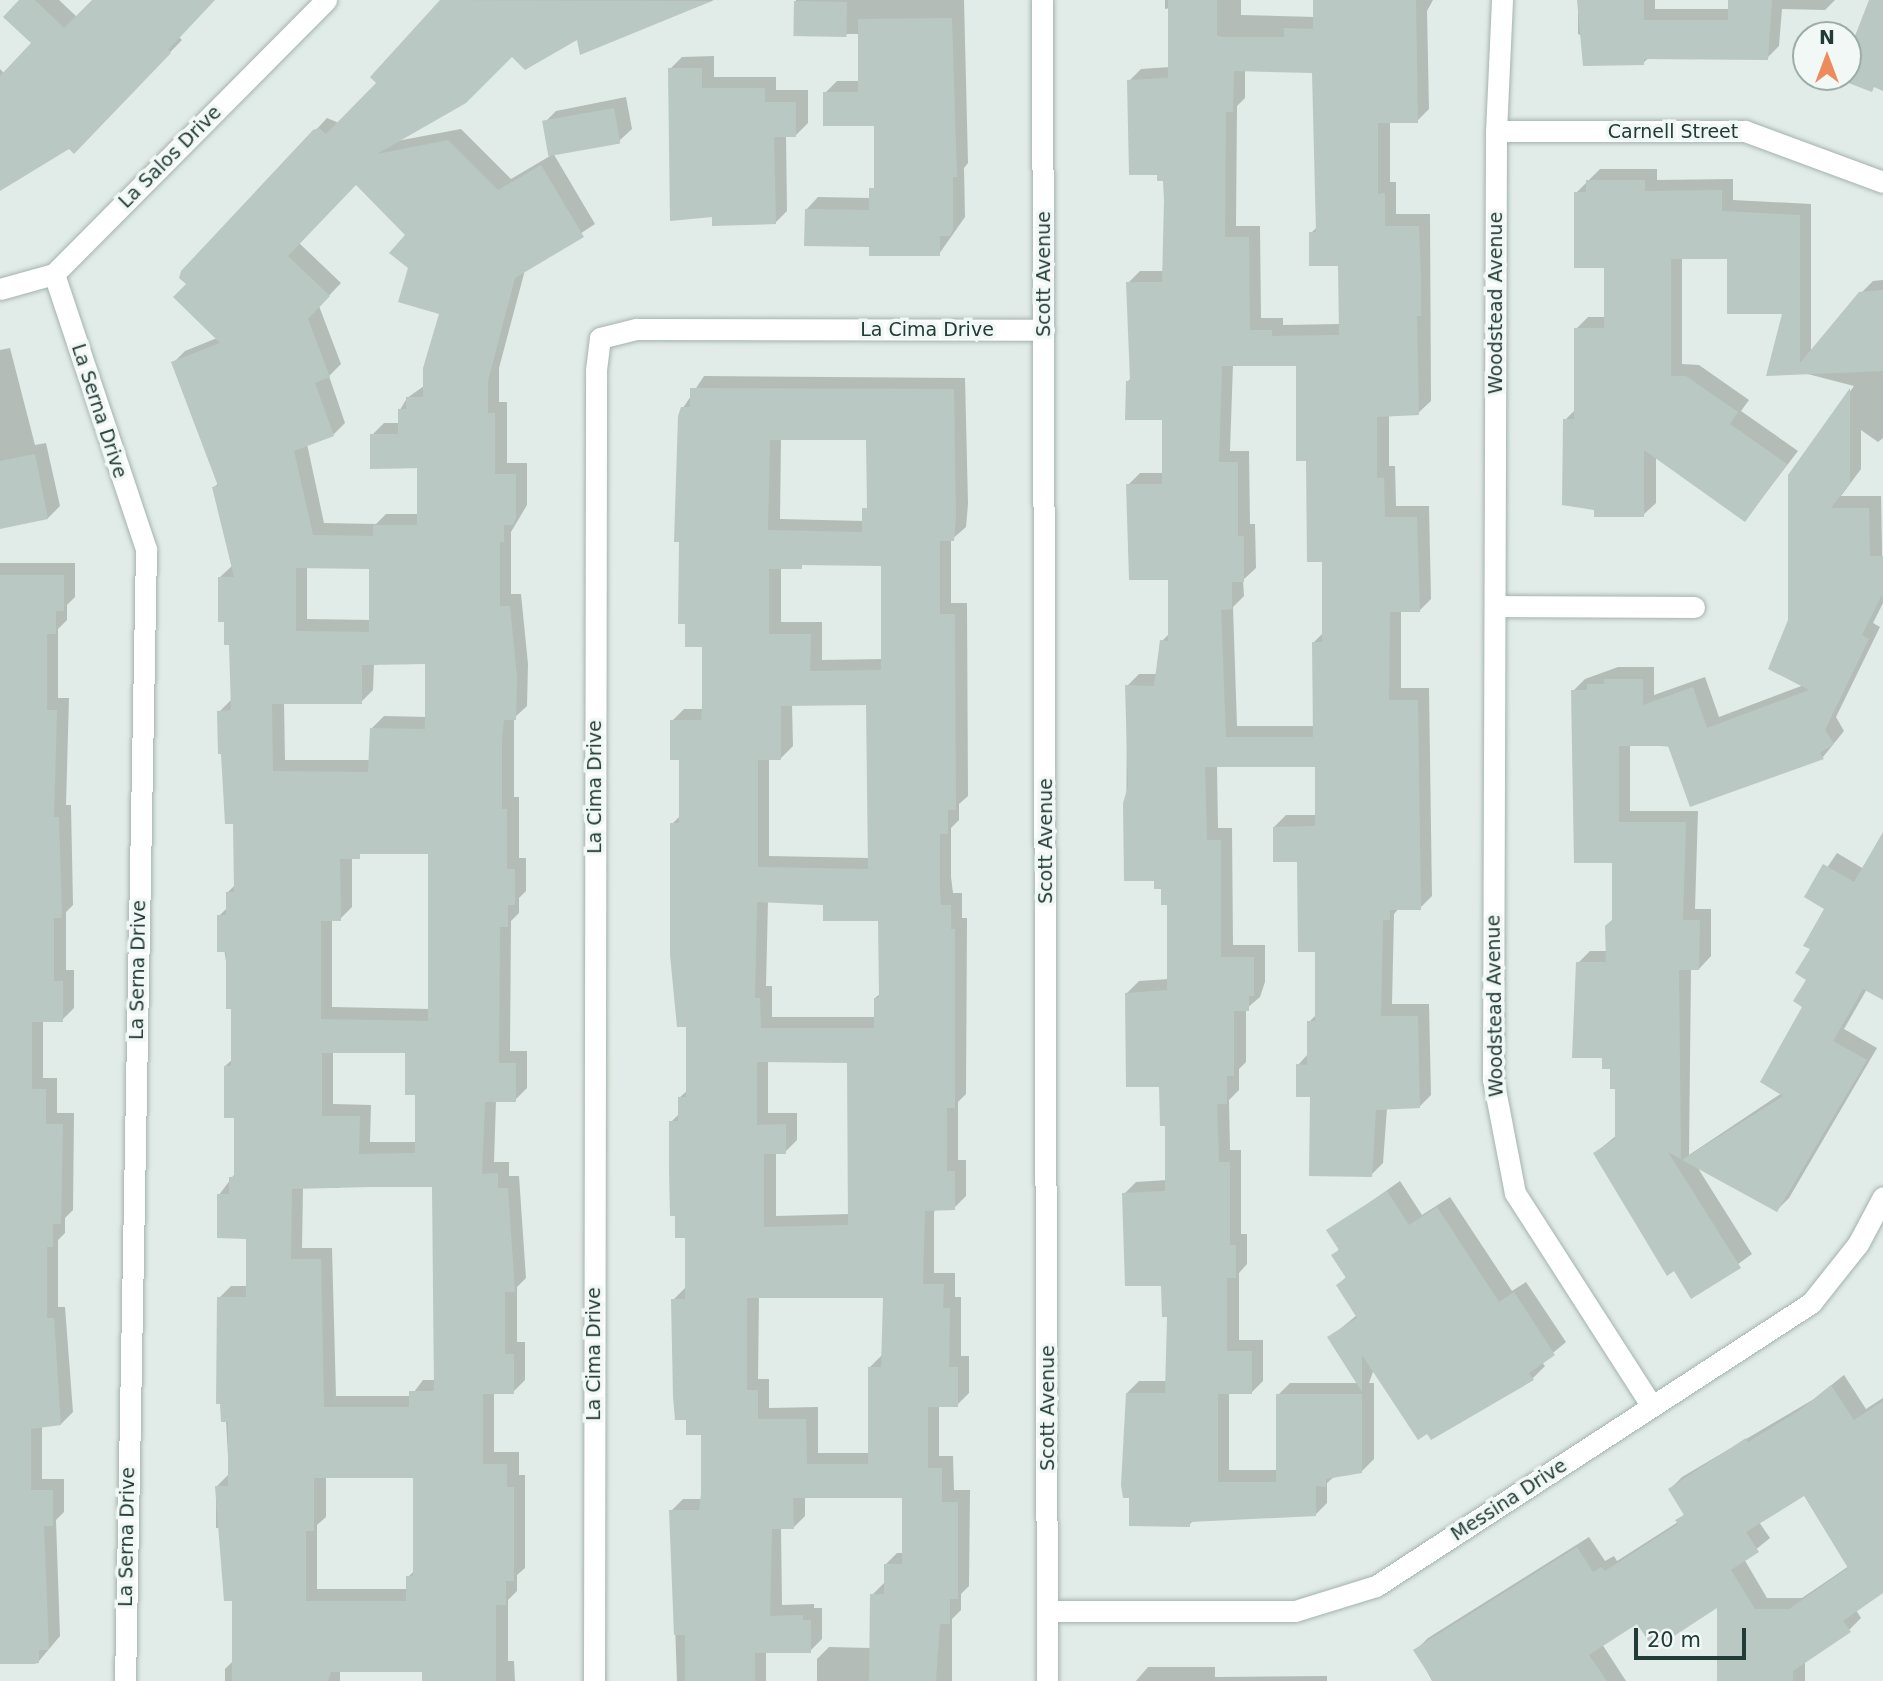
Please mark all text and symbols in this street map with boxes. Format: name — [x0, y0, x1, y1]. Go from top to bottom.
north arrow — [1792, 21, 1862, 91]
text: N — [1819, 26, 1835, 48]
street label: La Salos Drive — [114, 101, 226, 213]
street label: Carnell Street — [1608, 121, 1738, 143]
street label: Scott Avenue — [1033, 211, 1055, 337]
street label: Woodstead Avenue — [1485, 212, 1507, 394]
street label: La Cima Drive — [860, 319, 994, 341]
street label: La Serna Drive — [67, 341, 131, 481]
street label: La Cima Drive — [584, 720, 606, 854]
street label: Scott Avenue — [1035, 778, 1057, 904]
street label: La Serna Drive — [125, 900, 151, 1040]
street label: Woodstead Avenue — [1482, 915, 1508, 1097]
street label: La Cima Drive — [583, 1287, 605, 1421]
street label: Scott Avenue — [1037, 1345, 1059, 1471]
street label: Messina Drive — [1447, 1454, 1571, 1546]
street label: La Serna Drive — [114, 1467, 140, 1607]
scale bar — [1638, 1614, 1750, 1658]
text: 20 m — [1647, 1628, 1701, 1652]

